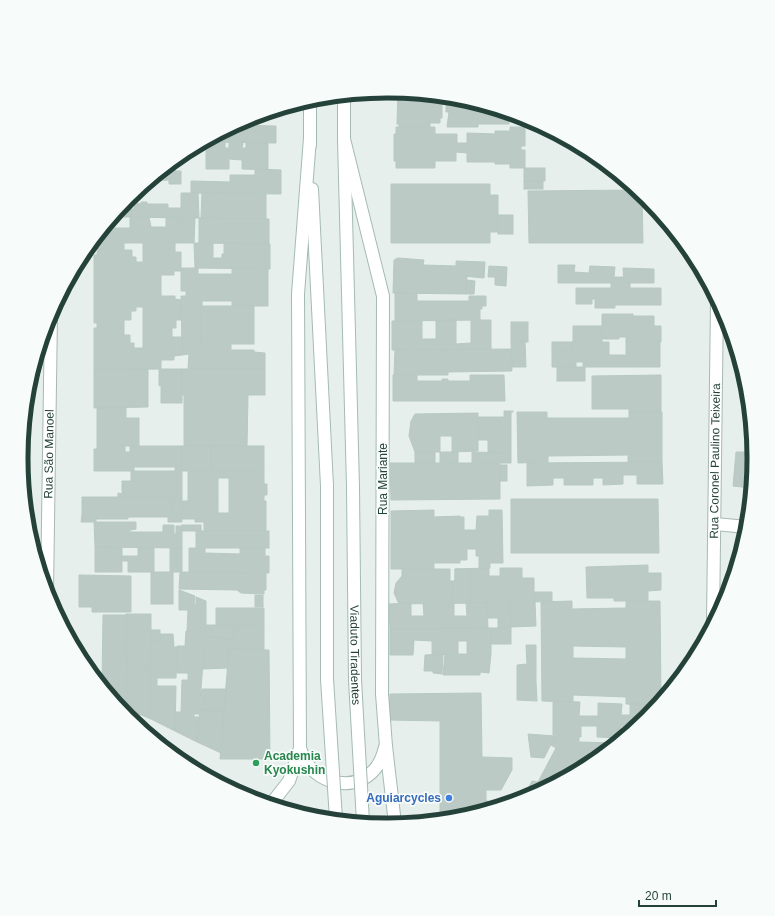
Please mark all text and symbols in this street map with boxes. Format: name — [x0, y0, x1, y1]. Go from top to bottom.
street label: Rua Coronel Paulino Teixeira — [707, 383, 723, 539]
street label: Rua São Manoel — [41, 409, 57, 499]
street label: Rua Mariante — [376, 443, 390, 515]
street label: Viaduto Tiradentes — [347, 605, 363, 705]
place label: Academia Kyokushin — [264, 749, 325, 777]
marker: Academia Kyokushin — [251, 758, 261, 768]
place label: Aguiarcycles — [366, 791, 441, 805]
marker: Aguiarcycles — [444, 793, 454, 803]
scale bar — [639, 882, 716, 908]
text: 20 m — [645, 889, 672, 903]

